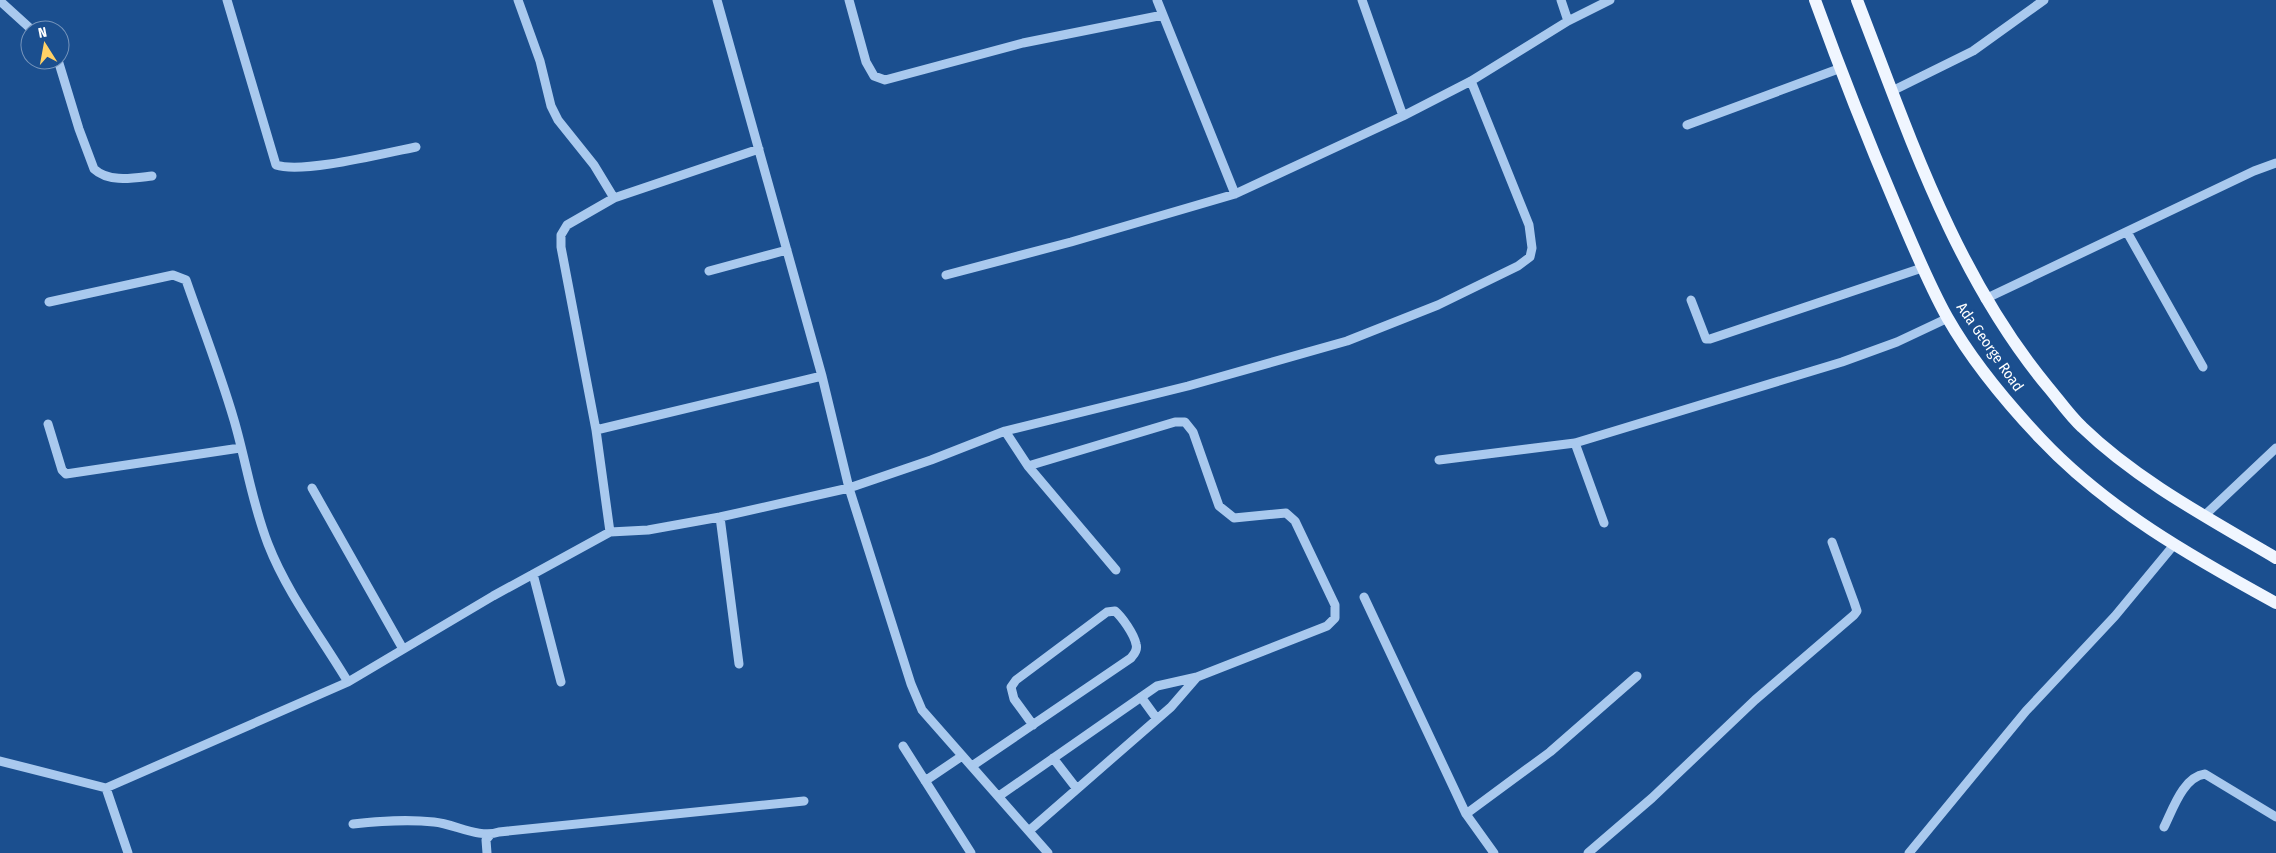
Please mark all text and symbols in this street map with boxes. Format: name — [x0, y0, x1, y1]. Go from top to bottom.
north arrow — [20, 20, 70, 70]
text: N — [37, 24, 48, 42]
street label: Ada George Road — [1953, 299, 2027, 395]

